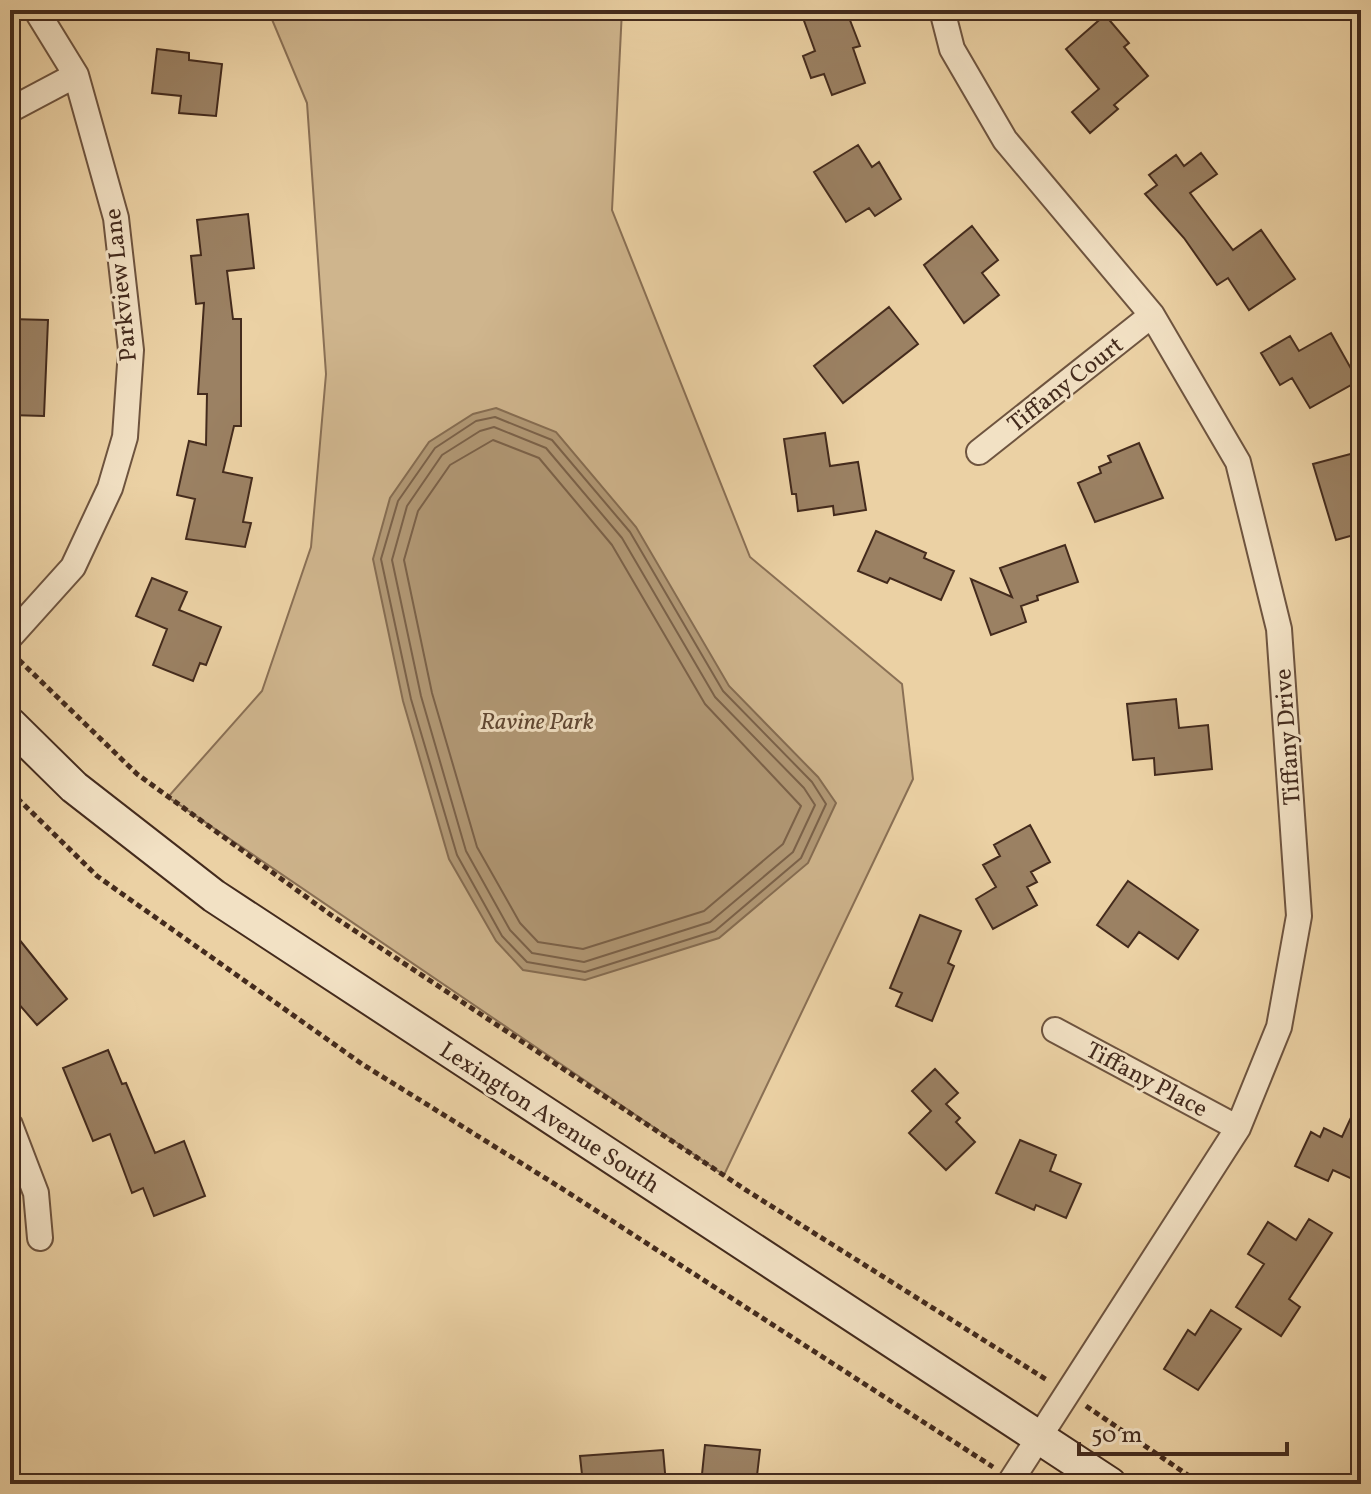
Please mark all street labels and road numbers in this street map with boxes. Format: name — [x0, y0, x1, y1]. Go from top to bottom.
street label: Parkview Lane — [97, 207, 147, 363]
street label: Tiffany Court — [1001, 329, 1131, 442]
street label: Tiffany Drive — [1267, 667, 1311, 806]
street label: Lexington Avenue South — [432, 1034, 666, 1203]
street label: Tiffany Place — [1079, 1034, 1213, 1127]

